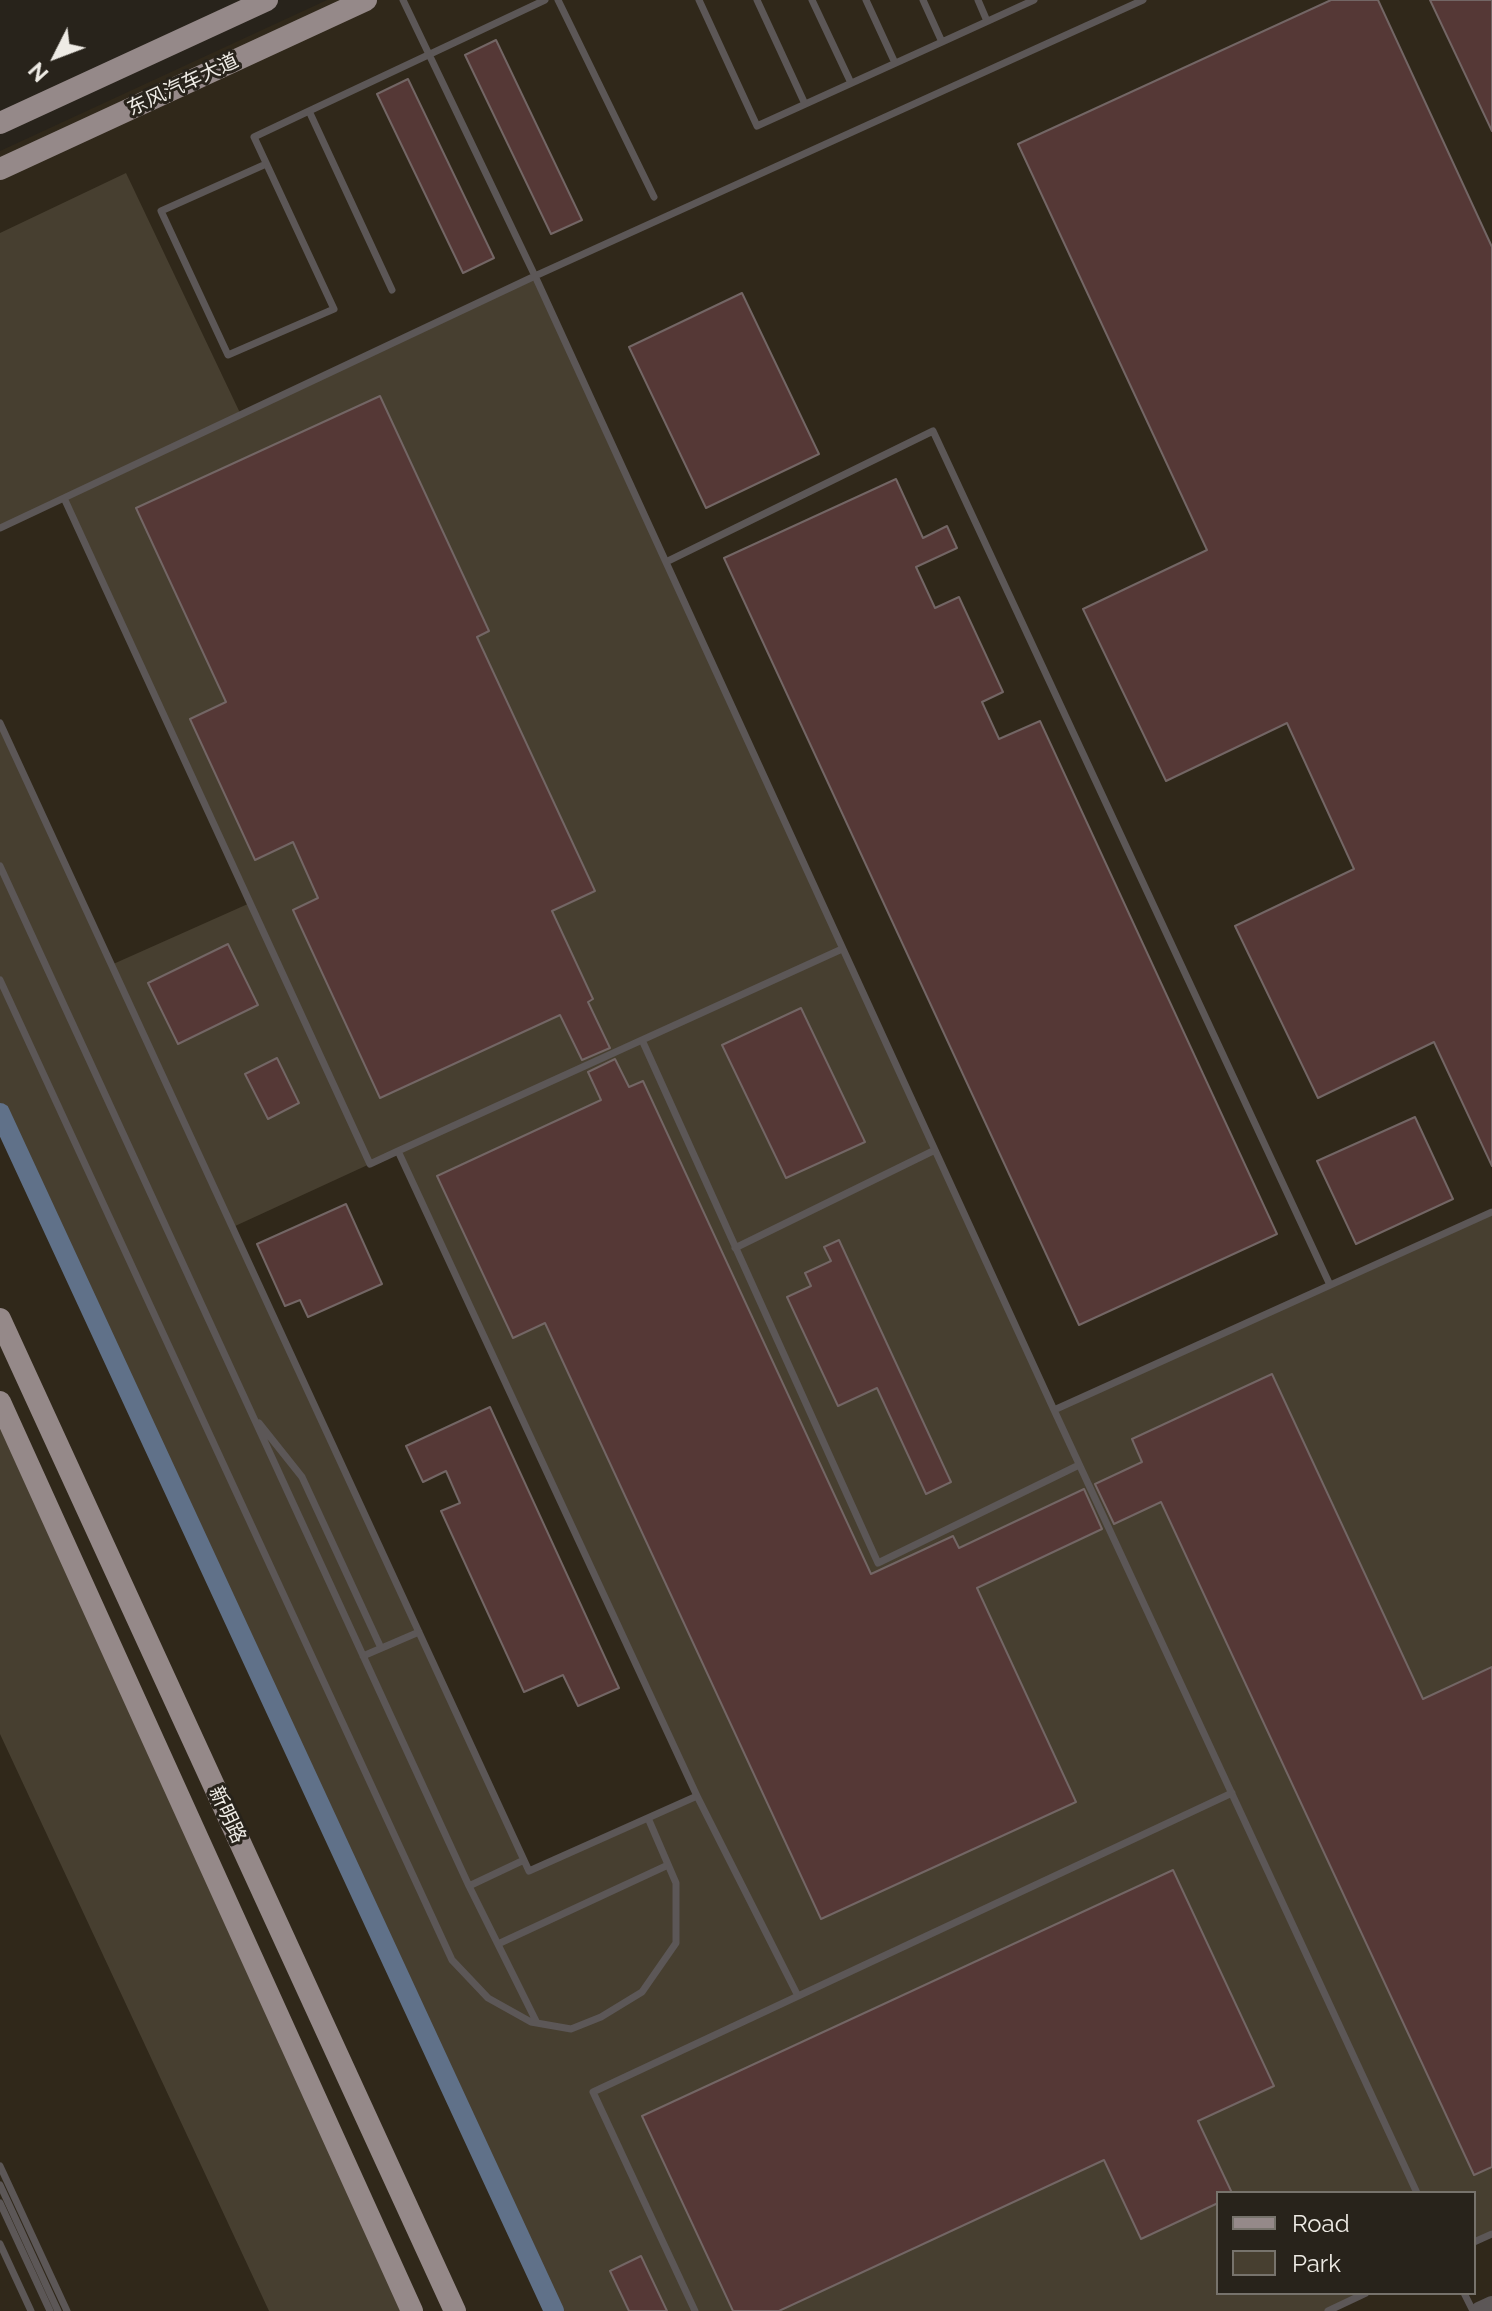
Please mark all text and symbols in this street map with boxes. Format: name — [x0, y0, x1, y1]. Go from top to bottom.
north arrow — [16, 16, 96, 96]
street label: 东风汽车大道 — [124, 49, 242, 121]
text: N — [23, 57, 53, 87]
street label: 新明路 — [203, 1783, 251, 1847]
legend — [1216, 2191, 1476, 2295]
text: Road — [1292, 2209, 1350, 2238]
text: Park — [1292, 2249, 1341, 2278]

